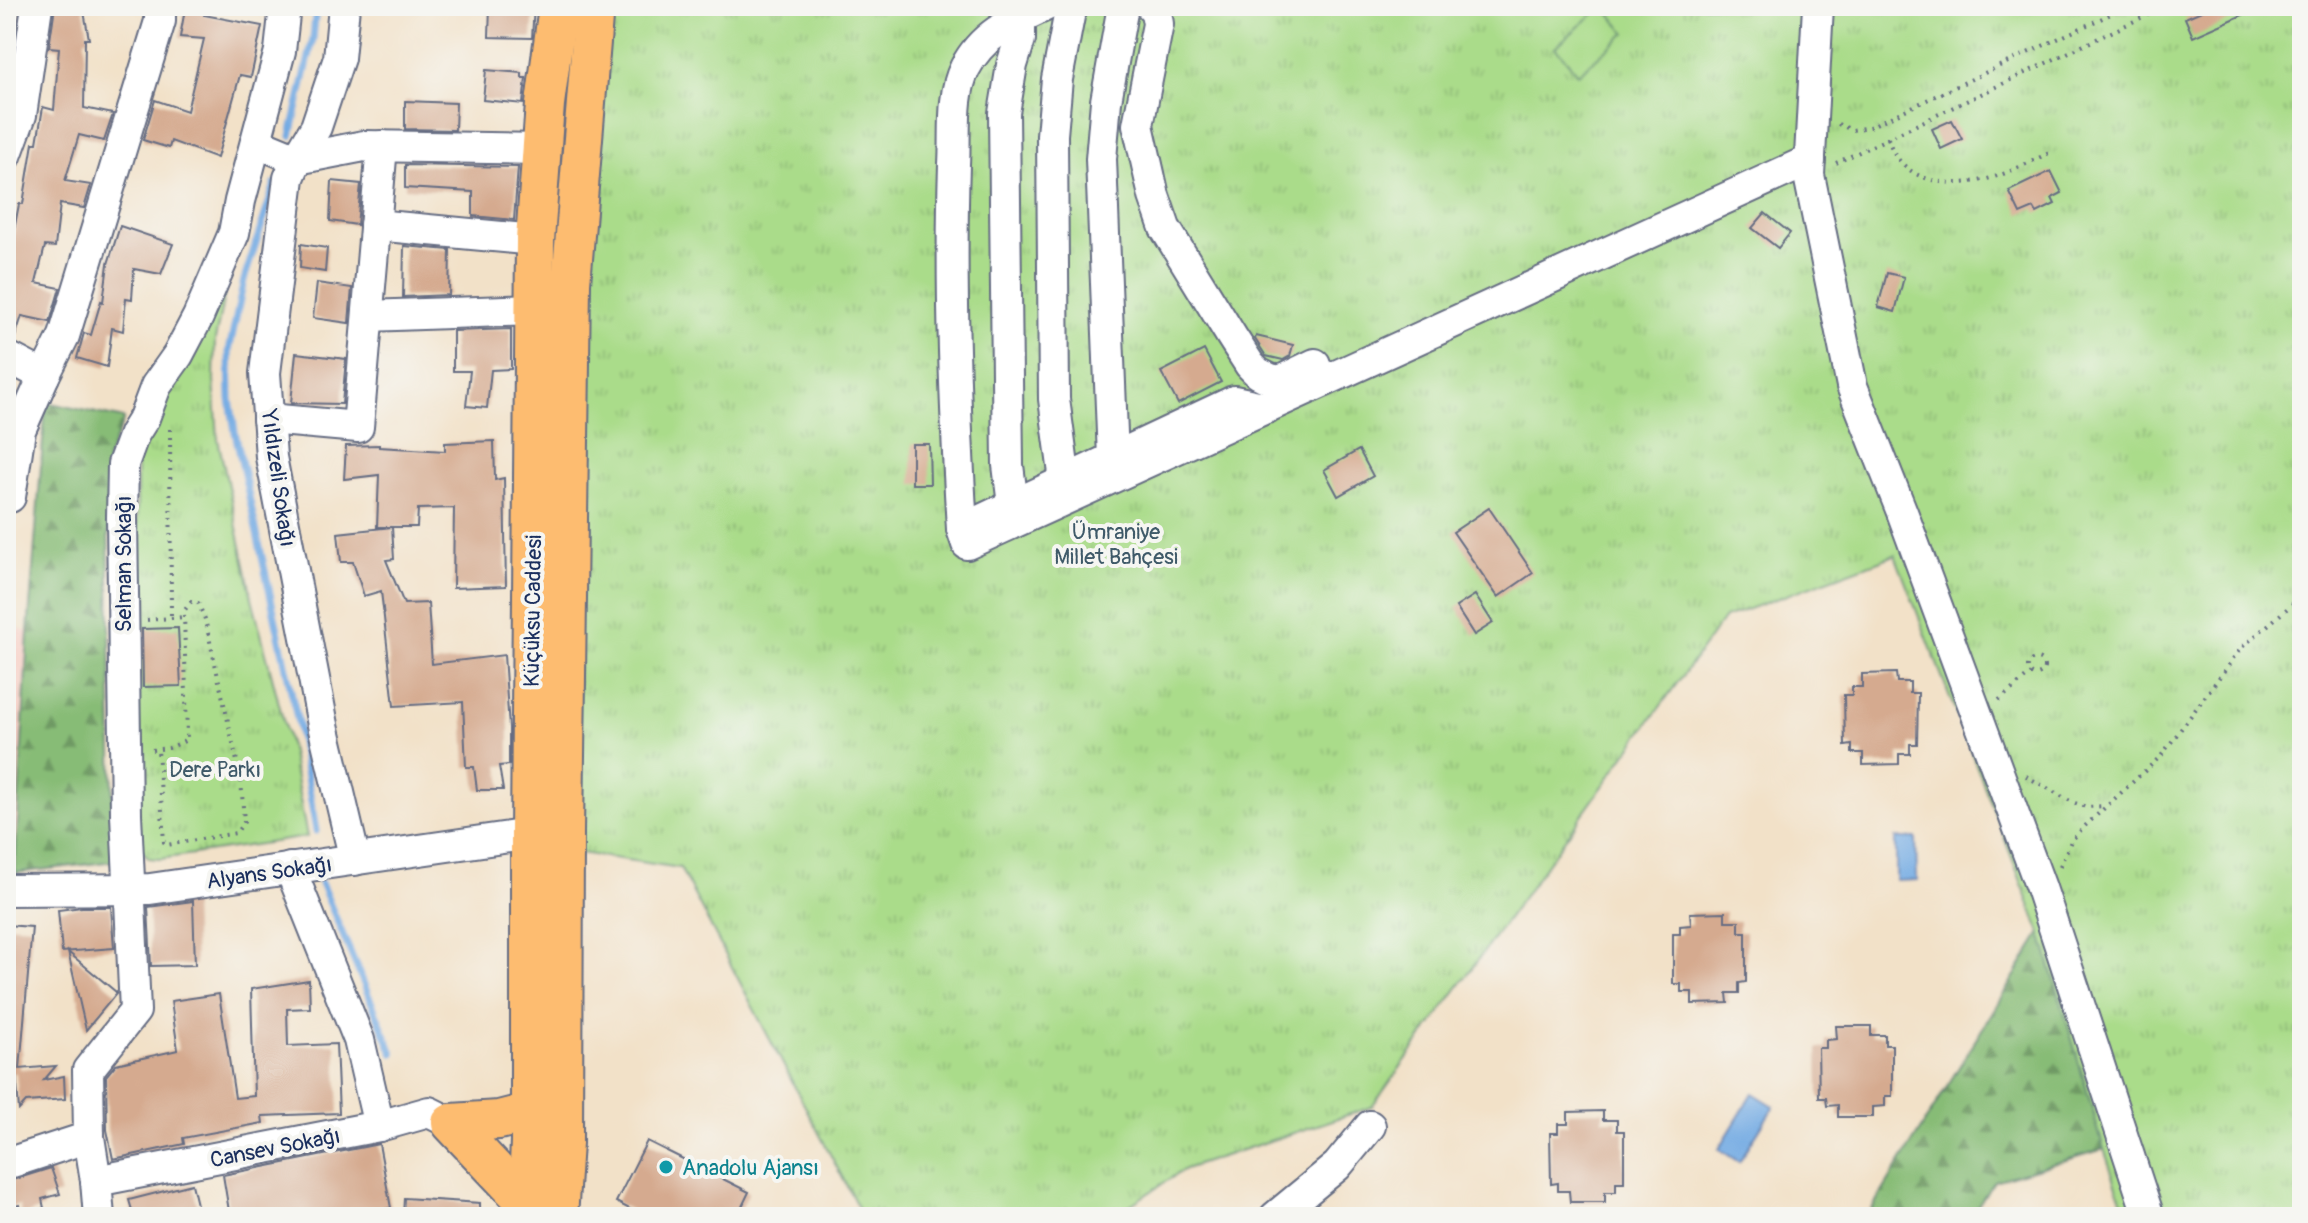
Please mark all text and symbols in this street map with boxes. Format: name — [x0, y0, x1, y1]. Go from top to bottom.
street label: Yıldızeli Sokağı — [254, 407, 302, 549]
street label: Selman Sokağı — [110, 496, 138, 632]
park label: Ümraniye Millet Bahçesi — [1054, 518, 1178, 571]
street label: Küçüksu Caddesi — [518, 535, 548, 687]
park label: Dere Parkı — [169, 756, 261, 784]
street label: Alyans Sokağı — [205, 850, 334, 896]
street label: Cansev Sokağı — [208, 1122, 343, 1174]
place label: Anadolu Ajansı — [682, 1154, 819, 1182]
marker: Anadolu Ajansı — [657, 1158, 675, 1176]

